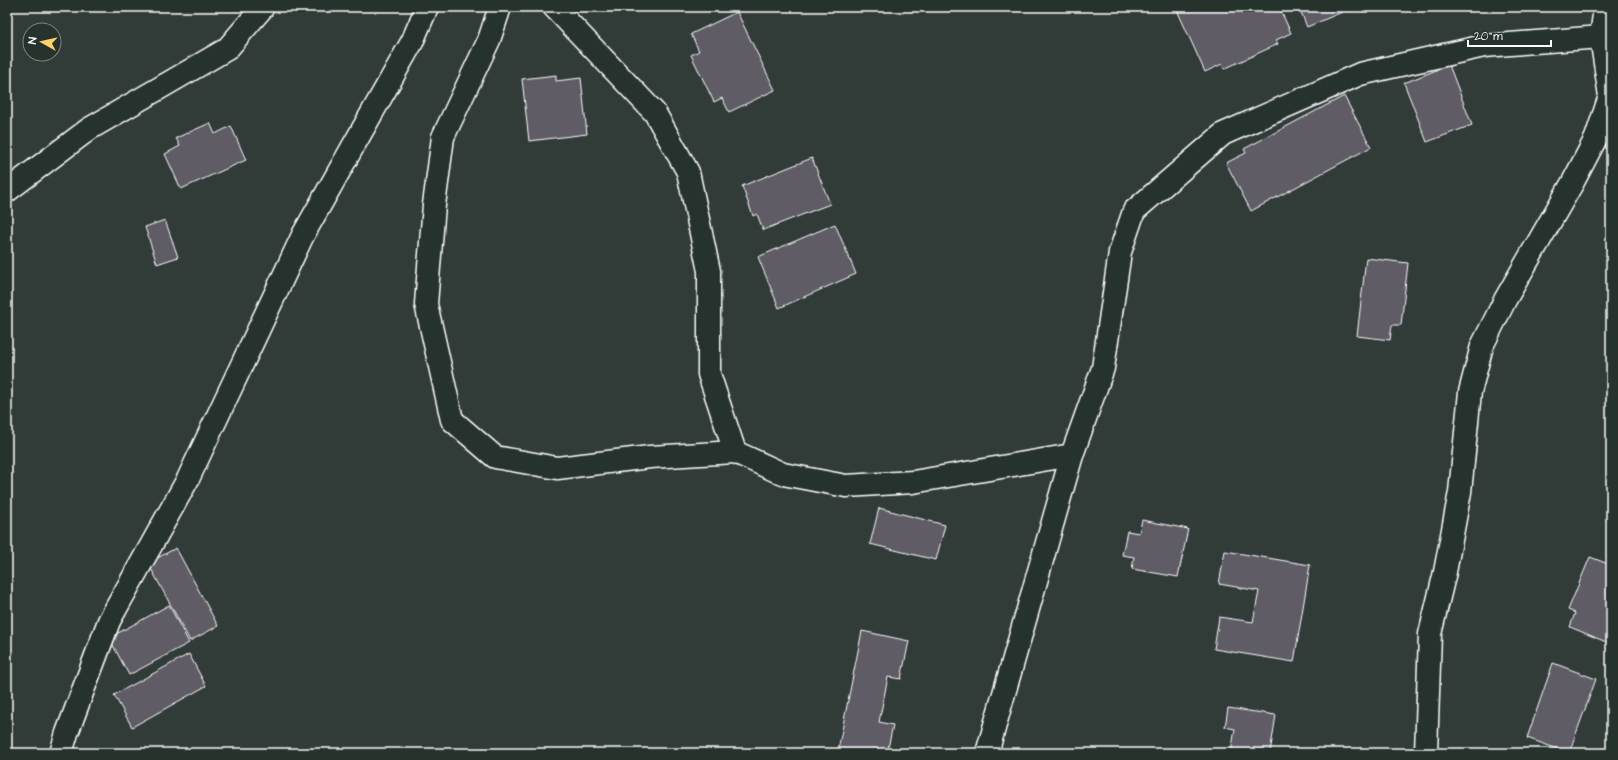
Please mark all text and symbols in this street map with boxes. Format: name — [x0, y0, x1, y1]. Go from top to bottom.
north arrow — [22, 22, 62, 62]
scale bar — [1468, 22, 1551, 48]
text: 20 m — [1474, 28, 1503, 45]
text: N — [25, 36, 41, 45]

